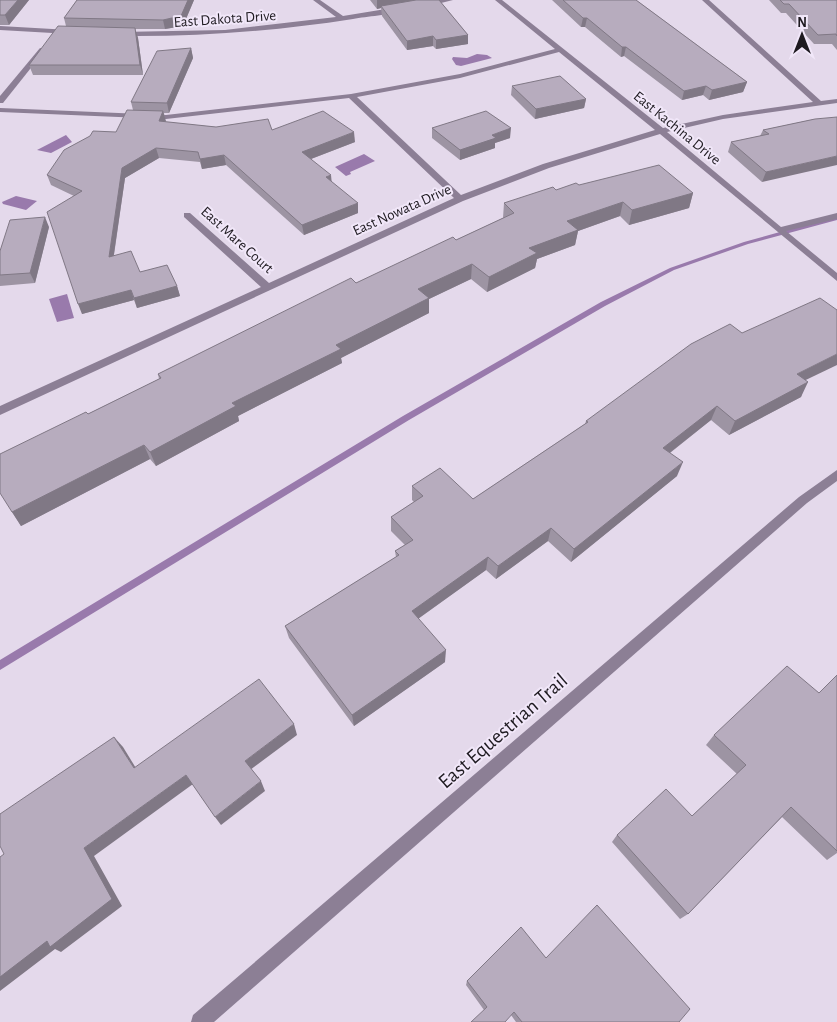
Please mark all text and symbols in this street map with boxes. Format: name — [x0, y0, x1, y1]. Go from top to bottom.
street label: East Dakota Drive — [173, 8, 277, 30]
north arrow — [777, 10, 827, 60]
text: N — [797, 16, 807, 30]
street label: East Kachina Drive — [631, 88, 723, 168]
street label: East Nowata Drive — [351, 182, 454, 238]
street label: East Mare Court — [198, 204, 276, 276]
street label: East Equestrian Trail — [434, 669, 572, 793]

